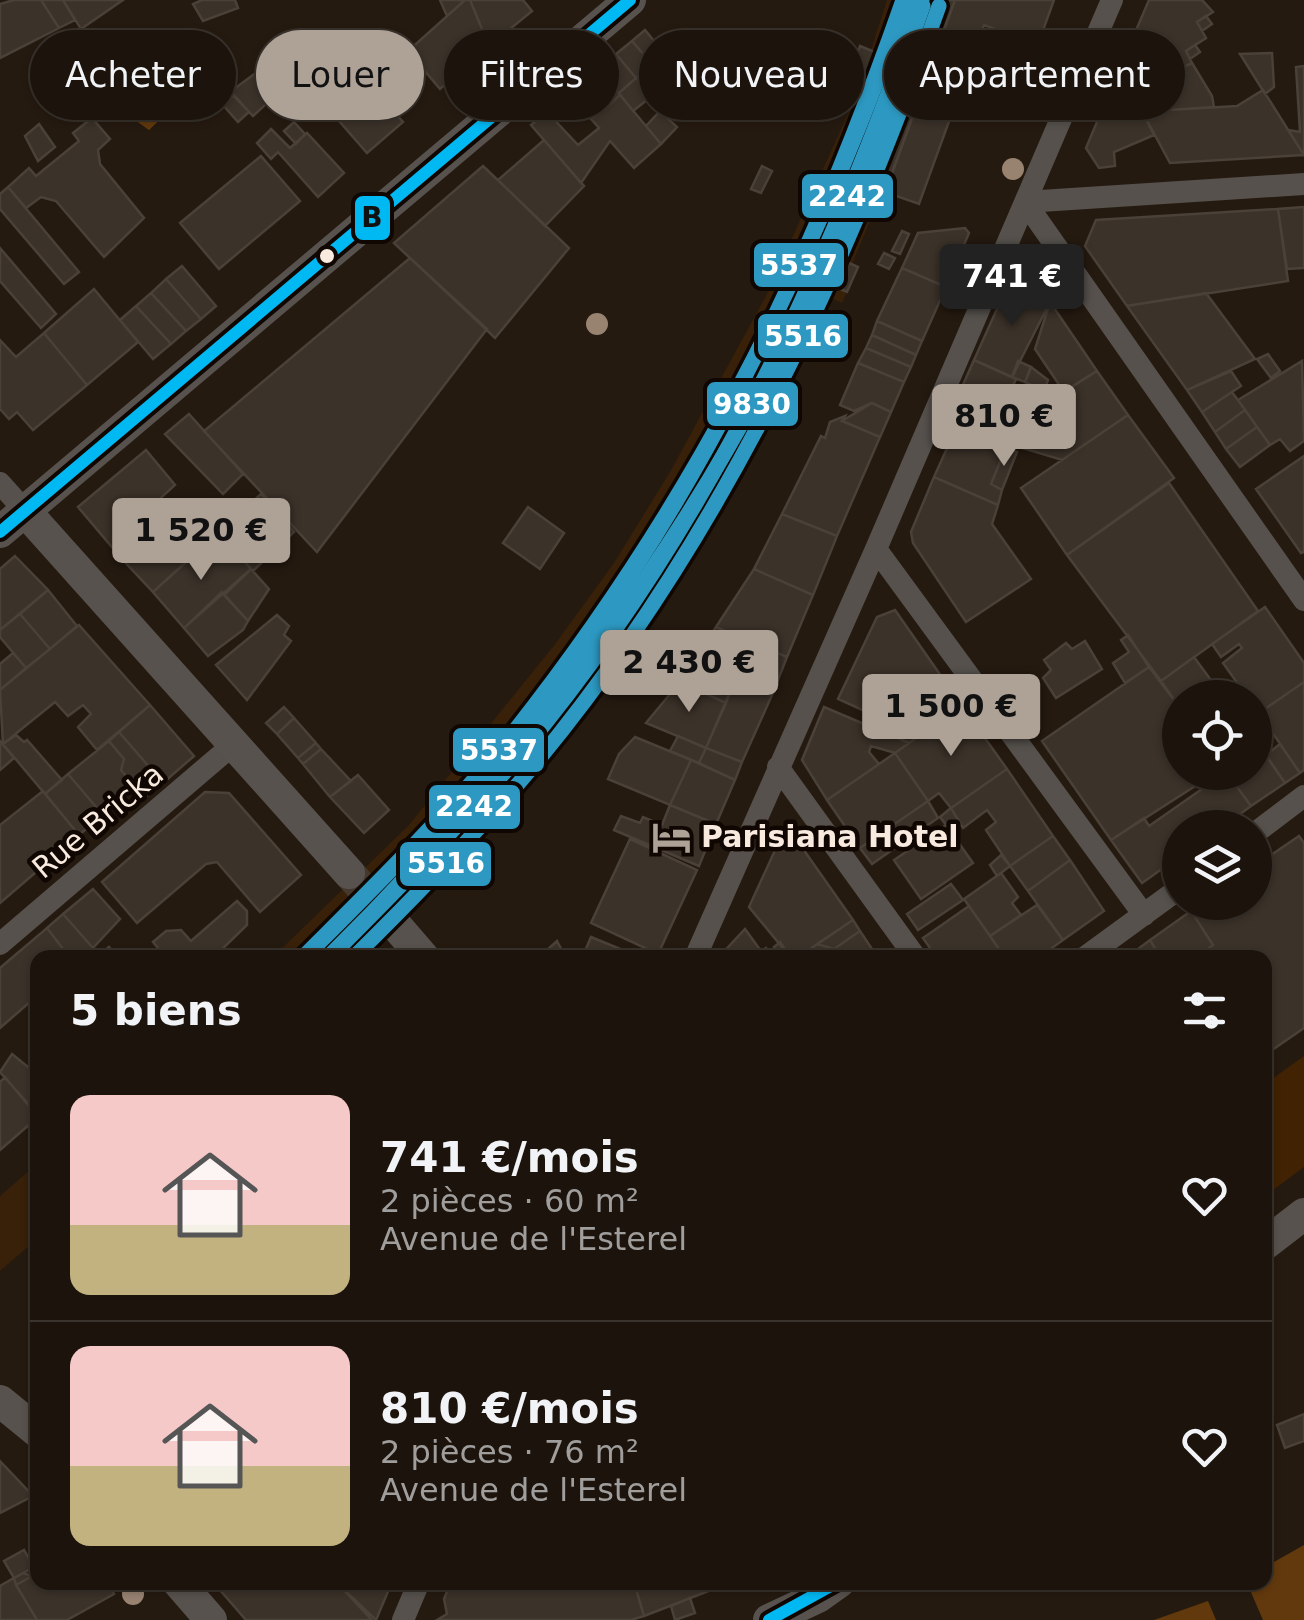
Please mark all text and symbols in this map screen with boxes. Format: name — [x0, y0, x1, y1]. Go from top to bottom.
chip: Acheter — [30, 30, 236, 120]
chip: Louer — [256, 30, 424, 120]
chip: Filtres — [444, 30, 619, 120]
chip: Nouveau — [639, 30, 864, 120]
chip: Appartement — [884, 30, 1185, 120]
line badge: 2242 — [800, 172, 895, 220]
text: 2242 — [808, 180, 886, 213]
line badge: B — [353, 194, 392, 242]
text: B — [361, 201, 383, 234]
line badge: 5537 — [752, 241, 846, 289]
pin: 741 € — [942, 244, 1082, 329]
unlabelled marker — [317, 246, 337, 266]
text: 5537 — [760, 249, 838, 282]
text: 741 € — [962, 257, 1062, 295]
line badge: 5516 — [756, 312, 850, 360]
text: 5516 — [764, 320, 842, 353]
line badge: 9830 — [705, 380, 800, 428]
pin: 810 € — [934, 384, 1074, 469]
text: 9830 — [713, 388, 791, 421]
text: 810 € — [954, 397, 1054, 435]
pin: 1 520 € — [109, 498, 293, 583]
text: 1 520 € — [134, 511, 268, 549]
pin: 2 430 € — [597, 630, 781, 715]
text: 2 430 € — [622, 643, 756, 681]
pin: 1 500 € — [859, 674, 1043, 759]
map controls — [1162, 680, 1272, 920]
button: locate — [1162, 680, 1272, 790]
text: 1 500 € — [884, 687, 1018, 725]
line badge: 5537 — [451, 726, 546, 774]
text: 5537 — [460, 734, 538, 767]
street label: Rue Bricka — [25, 756, 170, 885]
line badge: 2242 — [427, 783, 522, 831]
text: 2242 — [435, 790, 513, 823]
button: layers — [1162, 810, 1272, 920]
hotel icon: Parisiana Hotel — [650, 816, 692, 858]
place label: Parisiana Hotel — [701, 819, 959, 854]
line badge: 5516 — [398, 840, 493, 888]
text: 5516 — [407, 847, 485, 880]
icon: filters — [1177, 983, 1232, 1038]
text: 5 biens — [70, 986, 242, 1035]
text: 741 €/mois — [380, 1133, 639, 1182]
icon: home — [150, 1135, 270, 1255]
icon: heart — [1177, 1168, 1232, 1223]
text: 2 pièces · 60 m² — [380, 1182, 639, 1220]
text: Avenue de l'Esterel — [380, 1220, 687, 1258]
text: 810 €/mois — [380, 1384, 639, 1433]
icon: home — [150, 1386, 270, 1506]
icon: heart — [1177, 1419, 1232, 1474]
text: 2 pièces · 76 m² — [380, 1433, 639, 1471]
text: Avenue de l'Esterel — [380, 1471, 687, 1509]

